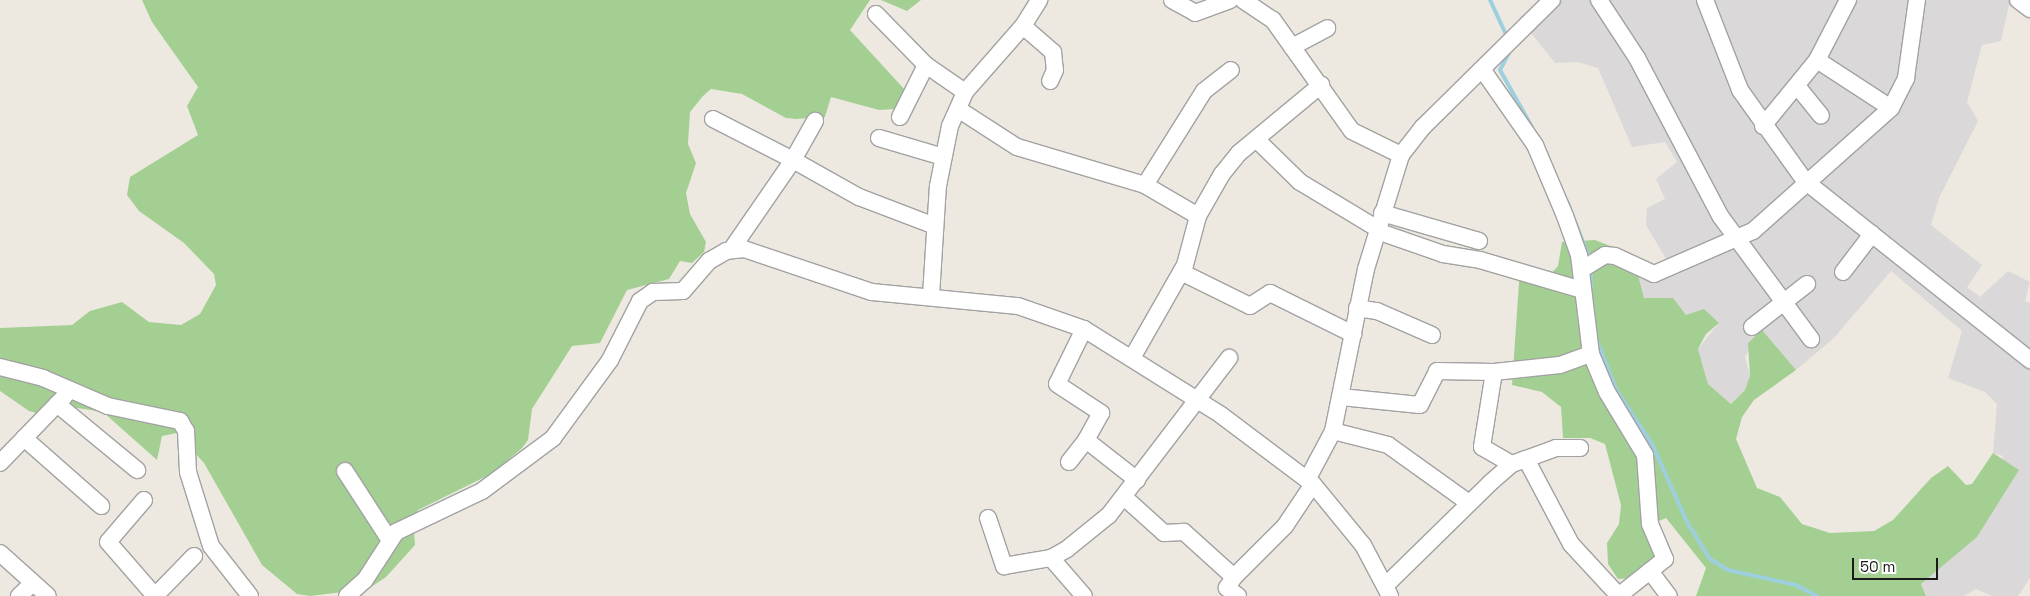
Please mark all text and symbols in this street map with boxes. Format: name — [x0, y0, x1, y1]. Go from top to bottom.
scale bar — [1855, 548, 1941, 580]
text: 50 m — [1860, 557, 1895, 576]

